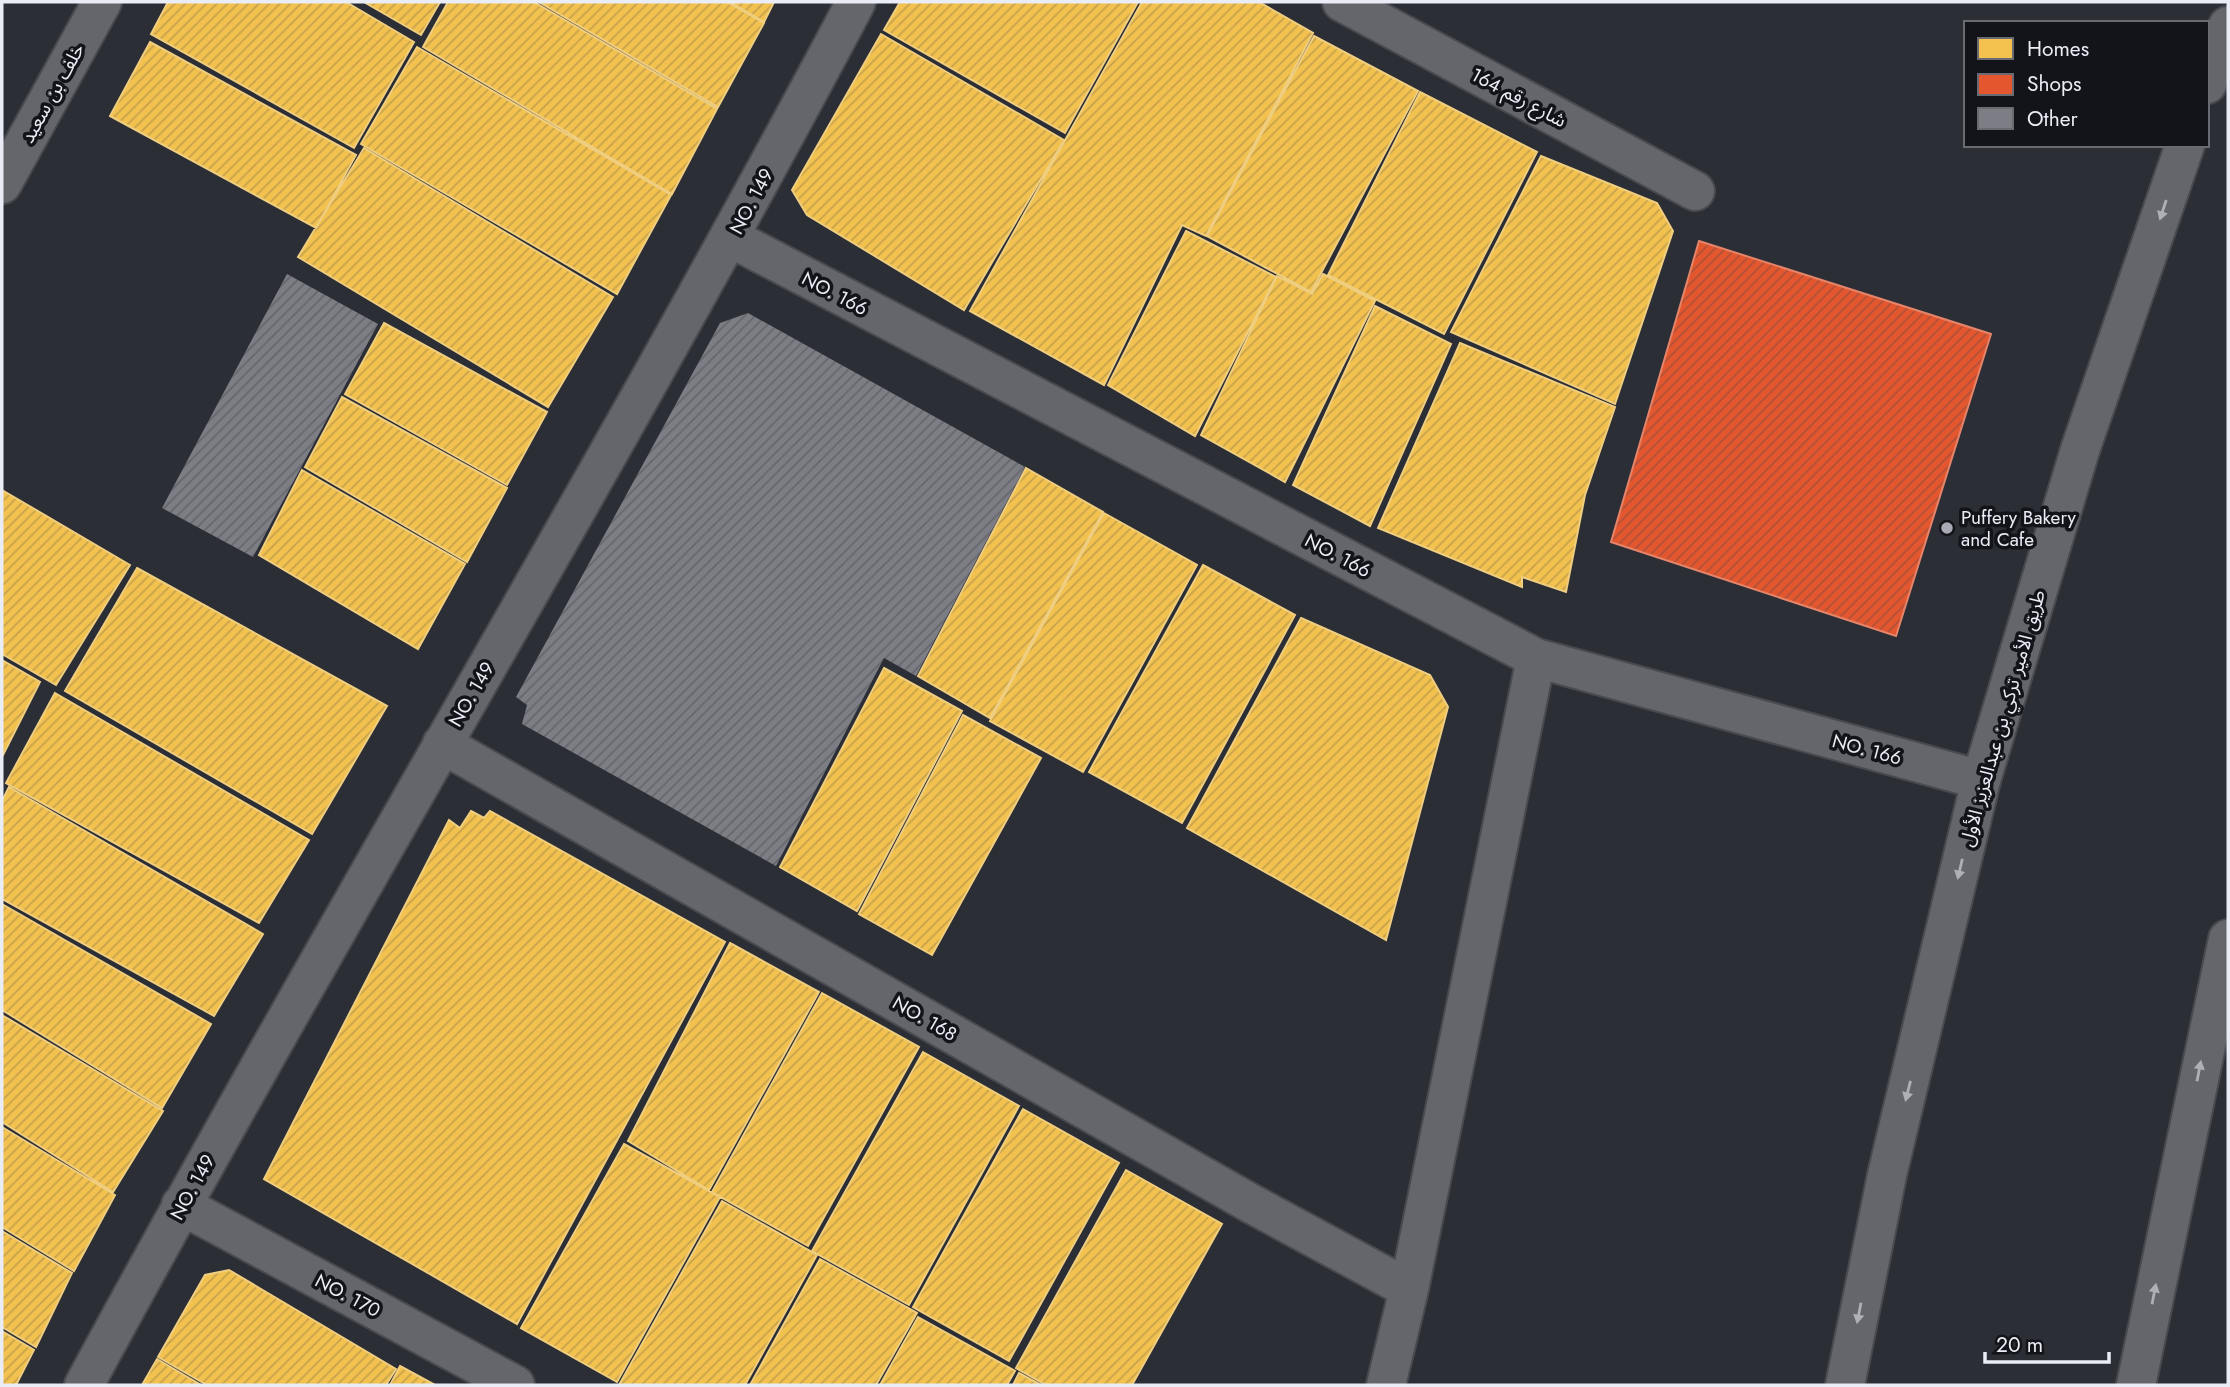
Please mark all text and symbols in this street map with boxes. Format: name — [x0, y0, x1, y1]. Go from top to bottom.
legend — [1964, 21, 2209, 147]
text: Homes — [2027, 34, 2089, 64]
street label: خلف بن سعيد — [14, 39, 91, 148]
street label: شارع رقم 164 — [1466, 61, 1571, 135]
text: Shops — [2027, 69, 2081, 99]
text: Other — [2027, 104, 2078, 134]
street label: NO. 149 — [723, 163, 780, 239]
one-way arrow — [2157, 200, 2168, 221]
street label: NO. 166 — [797, 265, 872, 322]
place label: Puffery Bakery and Cafe — [1961, 504, 2076, 553]
marker: Puffery Bakery and Cafe — [1939, 520, 1955, 536]
street label: NO. 166 — [1300, 527, 1375, 584]
street label: طريق الأمير تركي بن عبدالعزيز الأول — [1953, 587, 2053, 850]
street label: NO. 149 — [442, 657, 501, 732]
street label: NO. 166 — [1829, 727, 1905, 772]
one-way arrow — [1955, 858, 1966, 880]
street label: NO. 168 — [887, 989, 962, 1048]
one-way arrow — [2194, 1060, 2205, 1082]
one-way arrow — [1902, 1080, 1913, 1102]
street label: NO. 149 — [163, 1150, 221, 1225]
street label: NO. 170 — [310, 1267, 385, 1324]
one-way arrow — [2149, 1283, 2160, 1305]
one-way arrow — [1854, 1302, 1865, 1324]
scale bar — [1985, 1320, 2109, 1364]
text: 20 m — [1996, 1330, 2043, 1360]

